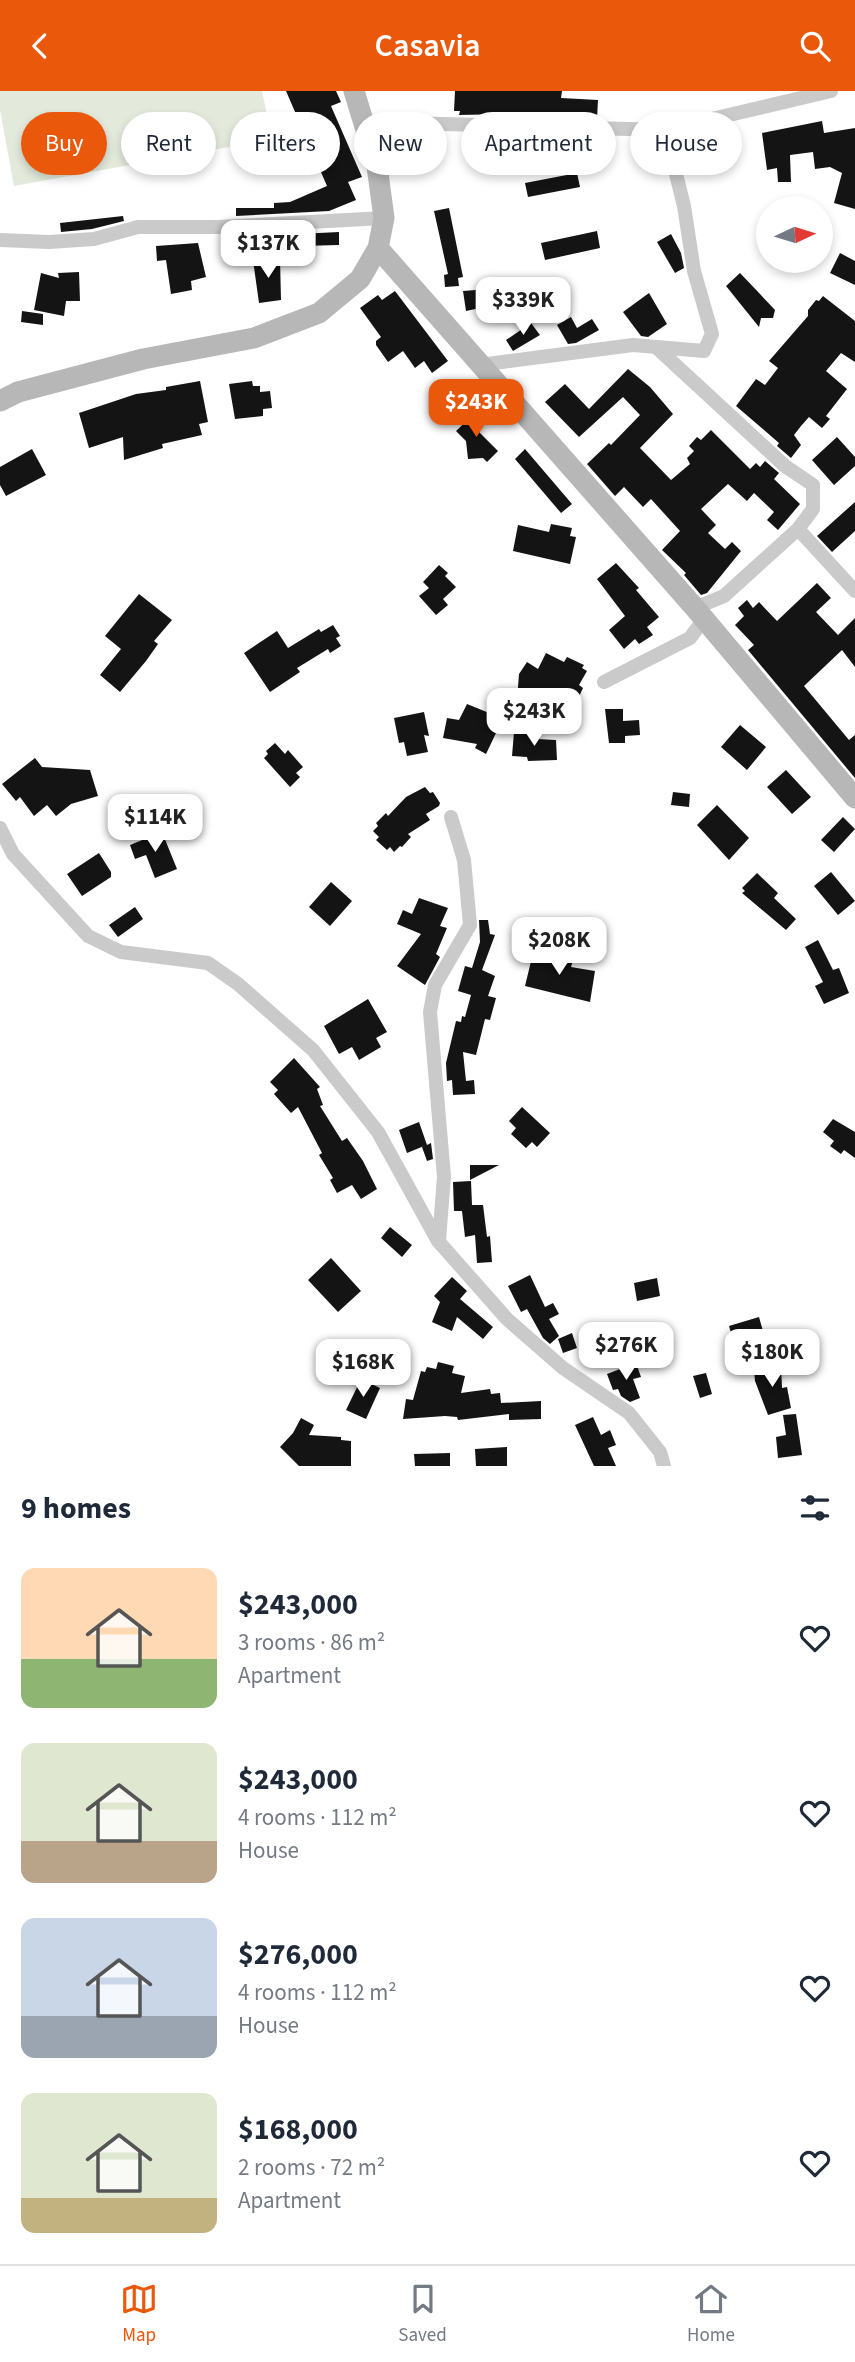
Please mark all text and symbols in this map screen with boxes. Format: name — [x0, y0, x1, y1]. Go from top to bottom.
text: Casavia — [375, 23, 480, 69]
icon: back — [21, 27, 59, 65]
icon: search — [796, 27, 834, 65]
chip: Buy — [21, 112, 107, 175]
chip: Rent — [121, 112, 216, 175]
chip: Filters — [230, 112, 340, 175]
chip: New — [354, 112, 447, 175]
chip: Apartment — [461, 112, 616, 175]
chip: House — [630, 112, 742, 175]
north arrow — [756, 196, 833, 273]
map controls — [756, 196, 833, 273]
pin: $137K — [219, 221, 317, 280]
text: $137K — [237, 226, 299, 259]
pin: $339K — [474, 278, 572, 337]
text: $339K — [492, 283, 554, 316]
pin: $243K — [427, 379, 525, 439]
text: $243K — [445, 385, 507, 418]
pin: $243K — [485, 689, 583, 748]
text: $243K — [503, 694, 565, 727]
pin: $114K — [106, 795, 204, 854]
text: $114K — [124, 800, 186, 833]
pin: $208K — [510, 917, 608, 977]
text: $208K — [528, 923, 590, 956]
pin: $276K — [577, 1323, 675, 1382]
text: $276K — [595, 1328, 657, 1361]
pin: $180K — [723, 1329, 821, 1389]
text: $180K — [741, 1335, 803, 1368]
pin: $168K — [314, 1339, 412, 1399]
text: $168K — [332, 1345, 394, 1378]
text: 9 homes — [21, 1487, 131, 1530]
icon: filters — [796, 1489, 834, 1527]
text: $243,000 — [238, 1583, 358, 1626]
icon: home — [77, 1596, 161, 1680]
icon: heart — [796, 1619, 834, 1657]
text: 3 rooms · 86 m² — [238, 1626, 385, 1659]
text: Apartment — [238, 1659, 341, 1692]
text: $243,000 — [238, 1758, 358, 1801]
icon: home — [77, 1771, 161, 1855]
icon: heart — [796, 1794, 834, 1832]
text: 4 rooms · 112 m² — [238, 1801, 397, 1834]
text: House — [238, 1834, 299, 1867]
text: $276,000 — [238, 1933, 358, 1976]
icon: home — [77, 1946, 161, 2030]
icon: heart — [796, 1969, 834, 2007]
text: 4 rooms · 112 m² — [238, 1976, 397, 2009]
text: House — [238, 2009, 299, 2042]
text: $168,000 — [238, 2108, 358, 2151]
icon: home — [77, 2121, 161, 2205]
icon: heart — [796, 2144, 834, 2182]
text: 2 rooms · 72 m² — [238, 2151, 385, 2184]
text: Apartment — [238, 2184, 341, 2217]
tab: Map — [120, 2280, 158, 2349]
tab: Saved — [398, 2280, 447, 2349]
tab: Home — [687, 2280, 735, 2349]

